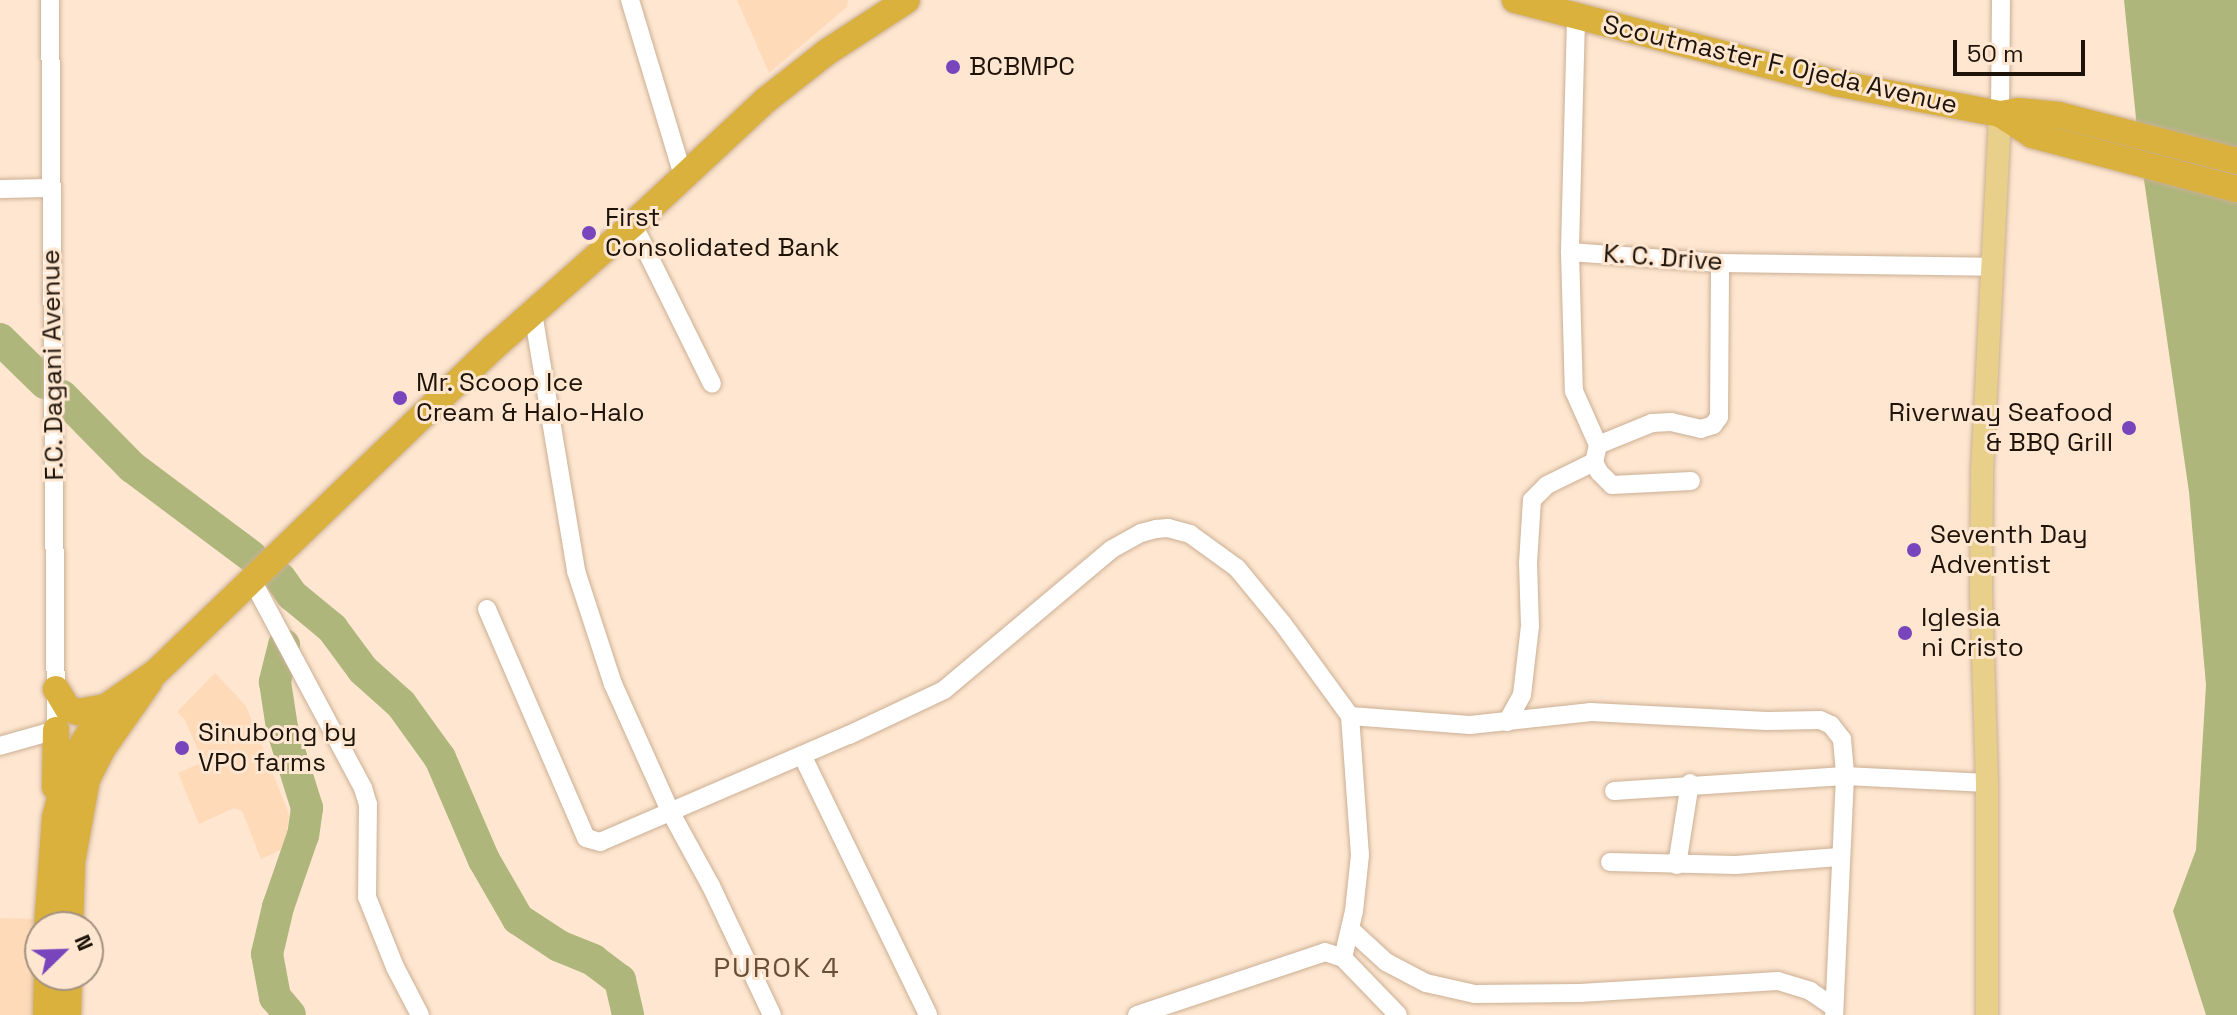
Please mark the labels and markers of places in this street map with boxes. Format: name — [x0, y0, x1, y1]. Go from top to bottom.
place label: BCBMPC — [969, 51, 1075, 83]
marker: BCBMPC — [944, 58, 962, 76]
place label: First Consolidated Bank — [605, 202, 839, 264]
marker: First Consolidated Bank — [580, 224, 598, 242]
place label: Mr. Scoop Ice Cream & Halo-Halo — [416, 367, 645, 428]
marker: Mr. Scoop Ice Cream & Halo-Halo — [391, 389, 409, 407]
place label: Riverway Seafood & BBQ Grill — [1889, 397, 2113, 458]
marker: Riverway Seafood & BBQ Grill — [2120, 419, 2138, 437]
place label: Seventh Day Adventist — [1930, 519, 2088, 580]
marker: Seventh Day Adventist — [1905, 541, 1923, 559]
place label: Iglesia ni Cristo — [1921, 602, 2024, 664]
marker: Iglesia ni Cristo — [1896, 624, 1914, 642]
place label: Sinubong by VPO farms — [198, 717, 357, 778]
marker: Sinubong by VPO farms — [173, 739, 191, 757]

